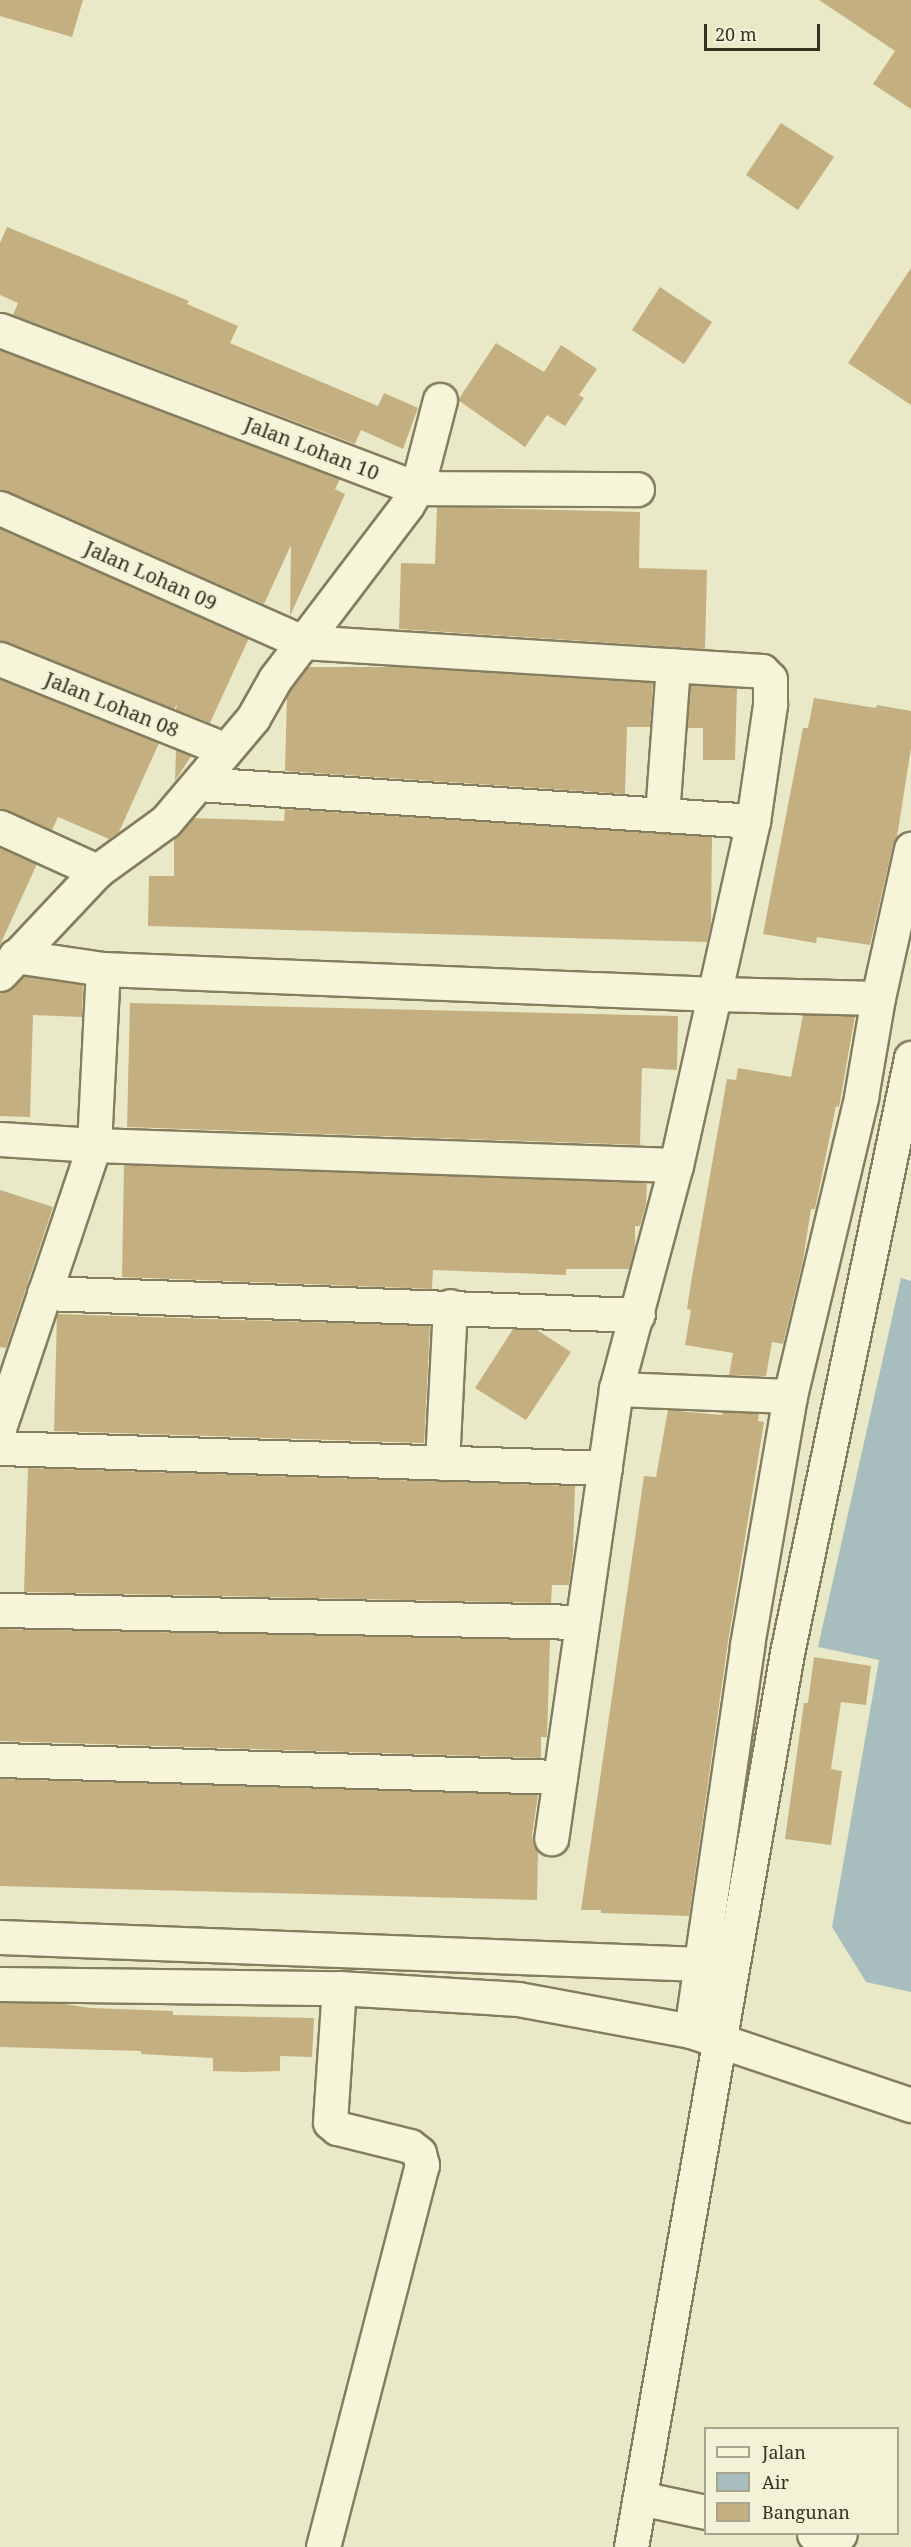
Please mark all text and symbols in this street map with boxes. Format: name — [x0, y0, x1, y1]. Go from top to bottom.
scale bar — [707, 12, 822, 50]
text: 20 m — [715, 22, 757, 46]
street label: Jalan Lohan 10 — [241, 411, 383, 485]
street label: Jalan Lohan 09 — [81, 535, 221, 615]
street label: Jalan Lohan 08 — [41, 666, 183, 742]
legend — [704, 2427, 899, 2535]
text: Jalan — [762, 2440, 806, 2464]
text: Air — [762, 2470, 789, 2494]
text: Bangunan — [762, 2500, 850, 2524]

